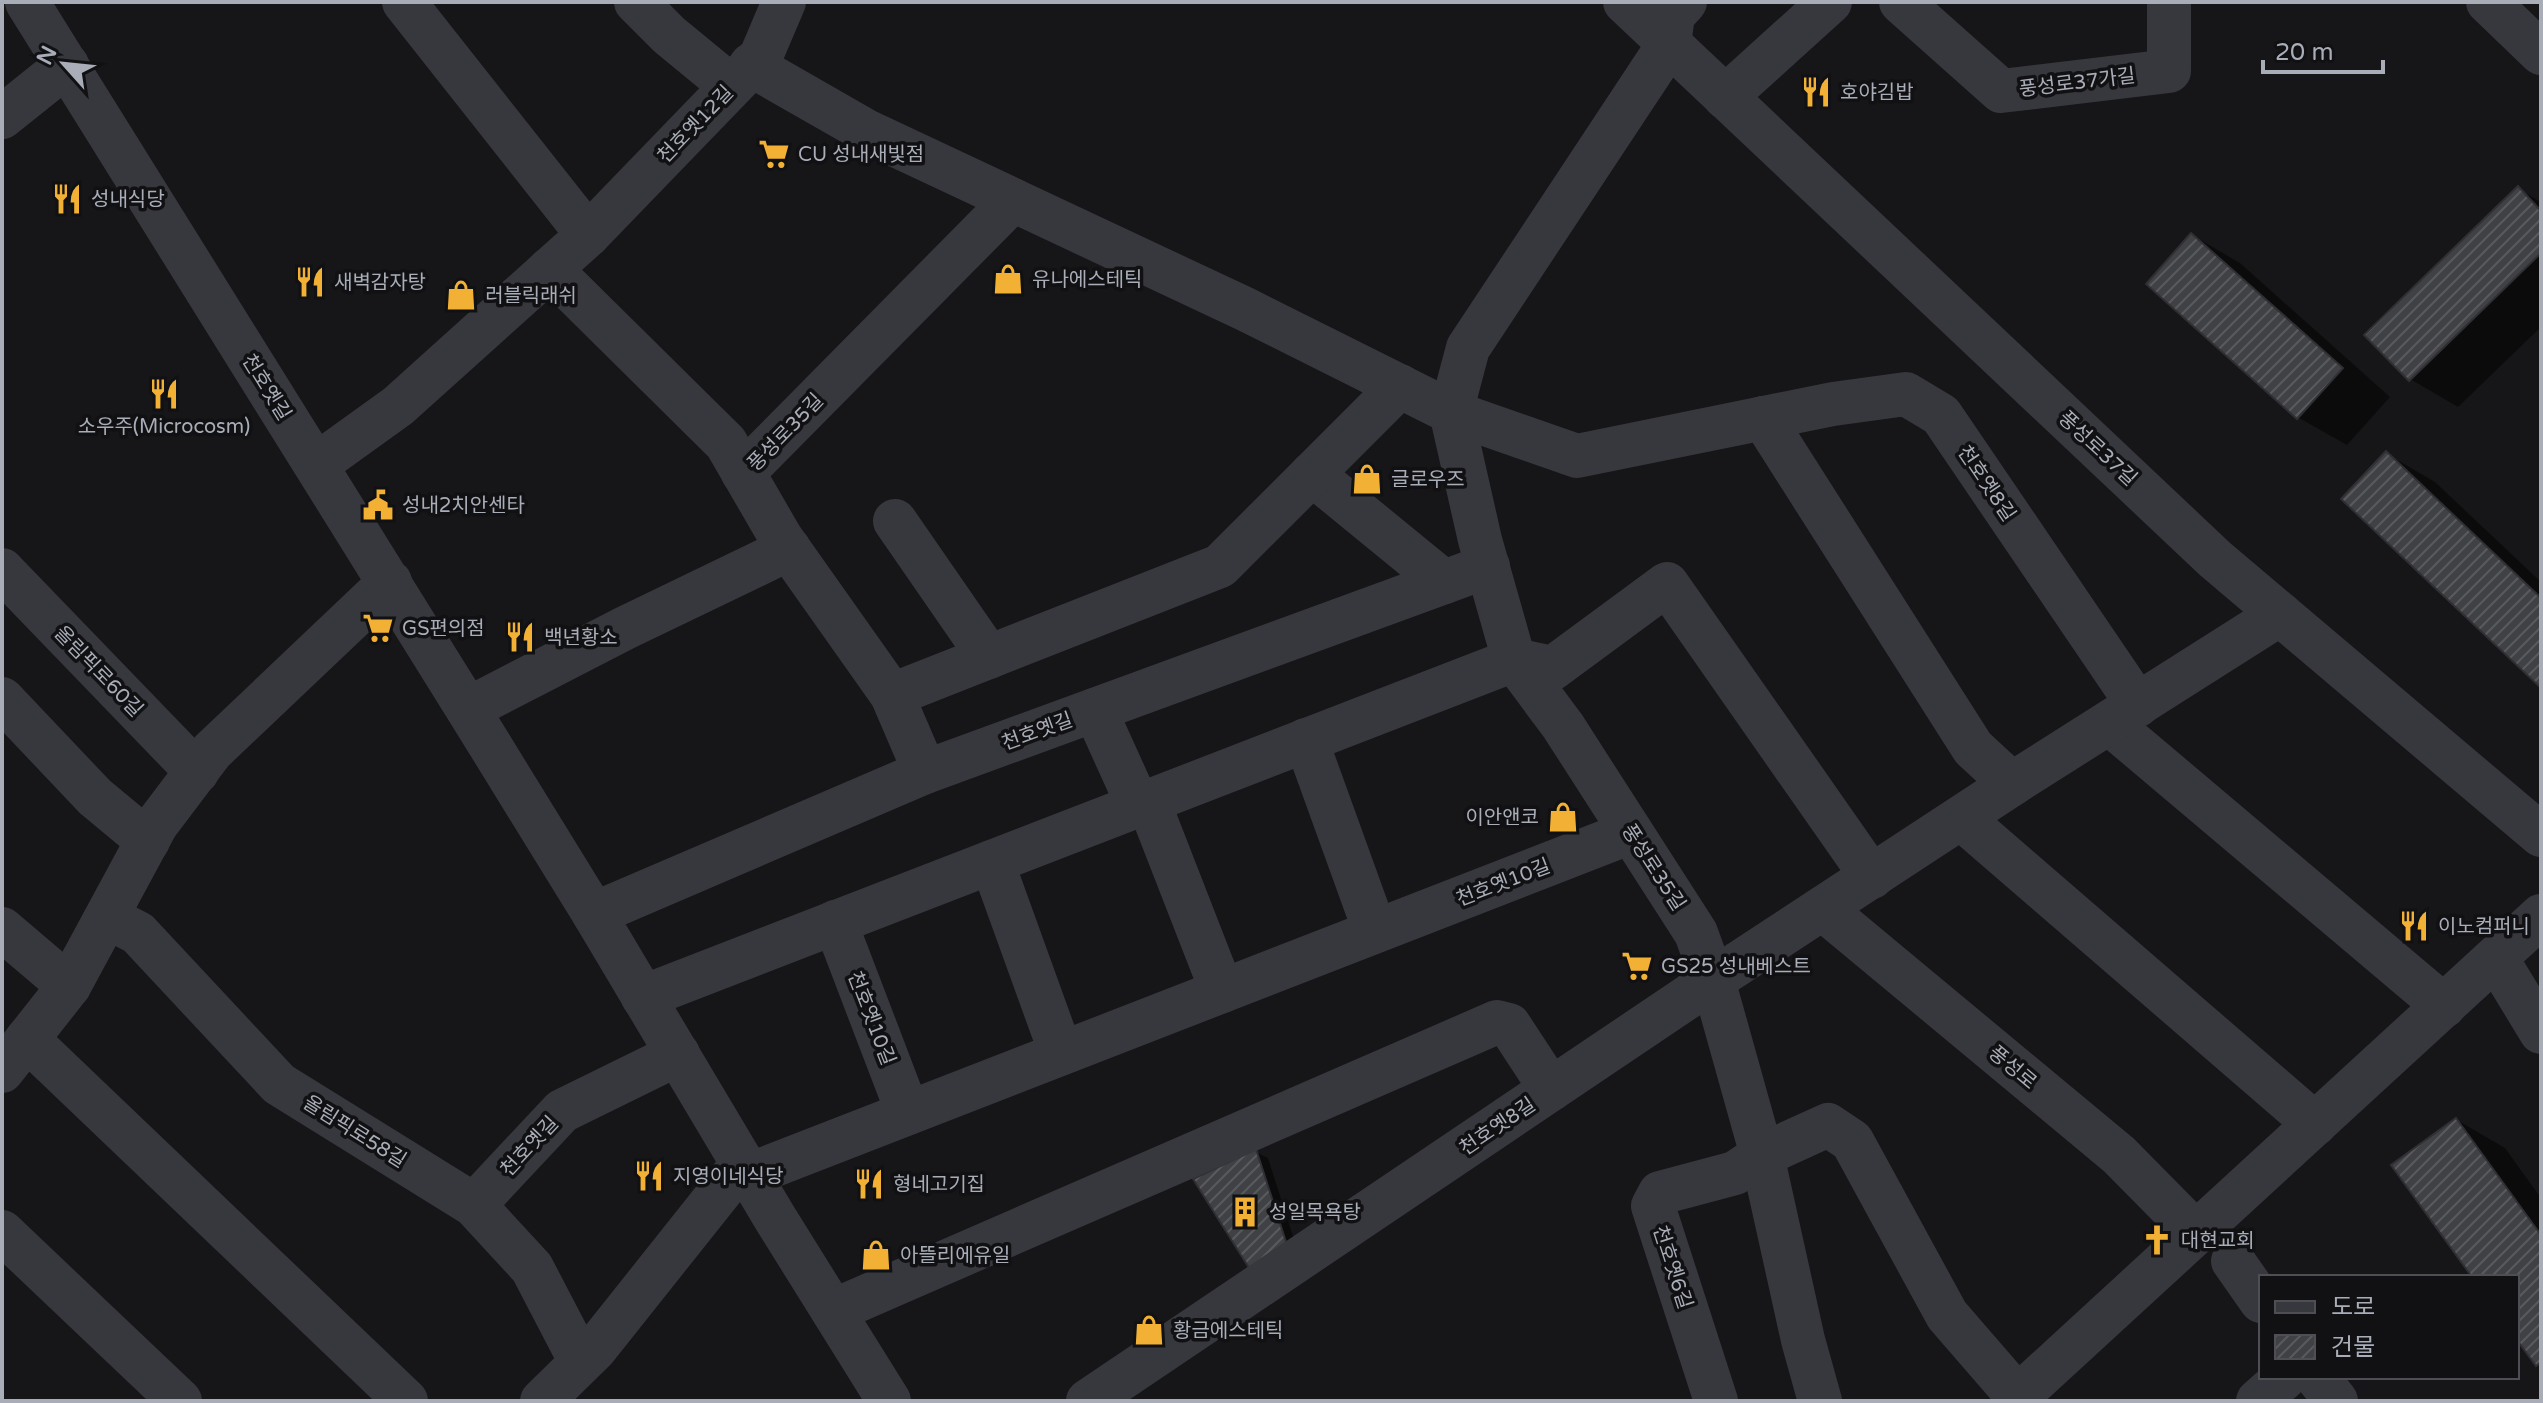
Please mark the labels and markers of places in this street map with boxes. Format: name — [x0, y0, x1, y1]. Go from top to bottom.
restaurant icon: 호야김밥 — [1799, 75, 1833, 109]
place label: 호야김밥 — [1840, 81, 1914, 105]
supermarket icon: CU 성내새빛점 — [757, 137, 791, 171]
place label: CU 성내새빛점 — [798, 143, 924, 167]
restaurant icon: 성내식당 — [50, 182, 84, 216]
place label: 성내식당 — [91, 188, 165, 212]
shop icon: 유나에스테틱 — [991, 262, 1025, 296]
restaurant icon: 새벽감자탕 — [293, 265, 327, 299]
place label: 유나에스테틱 — [1032, 268, 1142, 292]
place label: 새벽감자탕 — [334, 271, 426, 295]
shop icon: 러블릭래쉬 — [444, 278, 478, 312]
place label: 러블릭래쉬 — [485, 284, 577, 308]
restaurant icon: 소우주(Microcosm) — [147, 377, 181, 411]
place label: 소우주(Microcosm) — [78, 415, 250, 439]
shop icon: 글로우즈 — [1350, 462, 1384, 496]
place label: 글로우즈 — [1391, 468, 1465, 492]
public building icon: 성내2치안센타 — [361, 488, 395, 522]
place label: 성내2치안센타 — [402, 494, 525, 518]
supermarket icon: GS편의점 — [361, 611, 395, 645]
place label: GS편의점 — [402, 617, 485, 641]
restaurant icon: 백년황소 — [503, 620, 537, 654]
place label: 백년황소 — [544, 626, 618, 650]
shop icon: 이안앤코 — [1546, 800, 1580, 834]
place label: 이안앤코 — [1465, 806, 1539, 830]
restaurant icon: 이노컴퍼니 — [2397, 909, 2431, 943]
place label: 이노컴퍼니 — [2438, 915, 2530, 939]
supermarket icon: GS25 성내베스트 — [1620, 949, 1654, 983]
place label: GS25 성내베스트 — [1661, 955, 1811, 979]
restaurant icon: 지영이네식당 — [632, 1159, 666, 1193]
place label: 지영이네식당 — [673, 1165, 783, 1189]
restaurant icon: 형네고기집 — [852, 1167, 886, 1201]
place label: 형네고기집 — [893, 1173, 985, 1197]
building icon: 성일목욕탕 — [1228, 1195, 1262, 1229]
place label: 성일목욕탕 — [1269, 1201, 1361, 1225]
church icon: 대현교회 — [2140, 1223, 2174, 1257]
place label: 대현교회 — [2181, 1229, 2255, 1253]
shop icon: 아뜰리에유일 — [859, 1238, 893, 1272]
place label: 아뜰리에유일 — [900, 1244, 1010, 1268]
shop icon: 황금에스테틱 — [1132, 1313, 1166, 1347]
place label: 황금에스테틱 — [1173, 1319, 1283, 1343]

